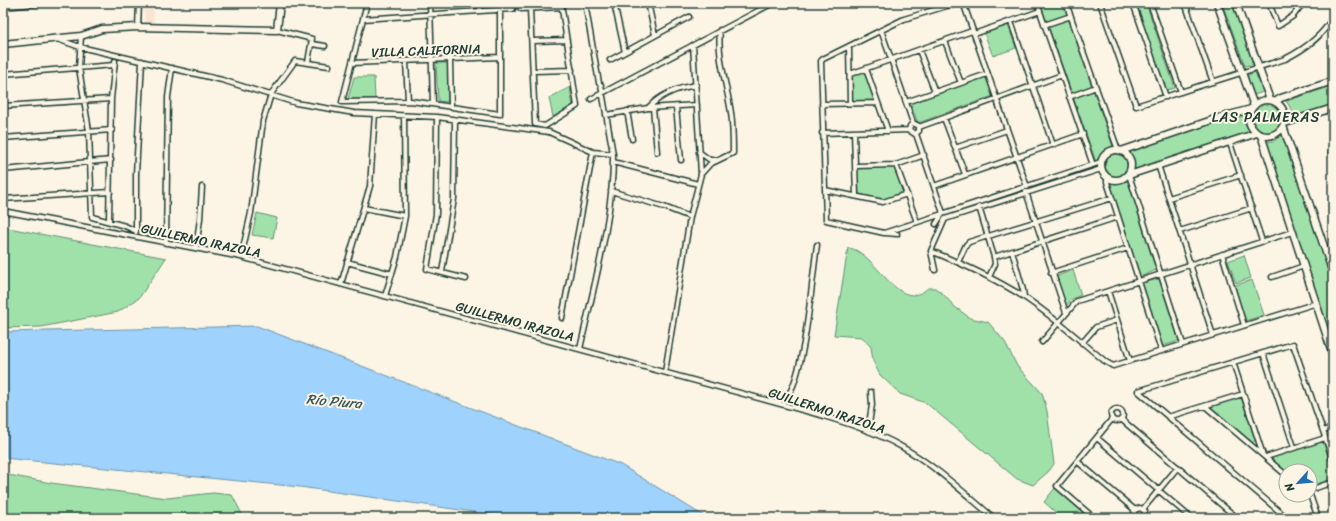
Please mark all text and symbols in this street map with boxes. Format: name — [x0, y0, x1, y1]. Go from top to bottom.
street label: VILLA CALIFORNIA — [371, 37, 481, 64]
district label: LAS PALMERAS — [1212, 105, 1320, 130]
street label: GUILLERMO IRAZOLA — [139, 217, 263, 264]
street label: GUILLERMO IRAZOLA — [453, 295, 577, 348]
street label: GUILLERMO IRAZOLA — [765, 381, 888, 440]
water label: Río Piura — [305, 387, 364, 416]
north arrow — [1278, 463, 1318, 503]
text: N — [1279, 479, 1300, 496]

